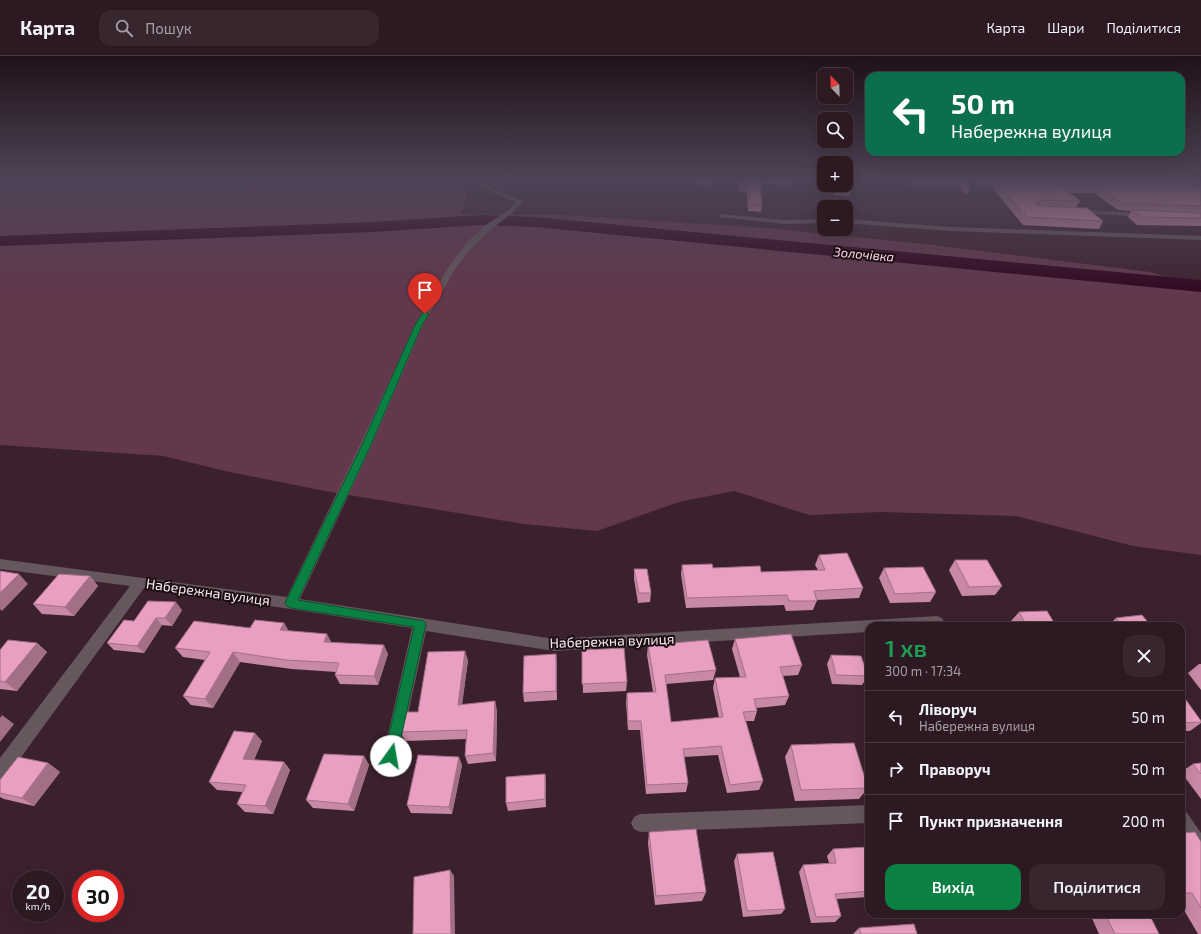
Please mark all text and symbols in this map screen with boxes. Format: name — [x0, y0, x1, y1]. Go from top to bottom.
search box — [99, 10, 379, 46]
text: Карта — [20, 16, 75, 39]
icon: search — [113, 17, 135, 39]
text: Пошук — [145, 19, 192, 37]
text: Карта — [986, 19, 1025, 36]
text: Шари — [1047, 19, 1084, 36]
text: Поділитися — [1106, 19, 1181, 36]
north arrow — [817, 68, 853, 104]
map controls — [817, 68, 853, 236]
text: 50 m — [951, 86, 1015, 120]
icon: left — [885, 88, 937, 140]
button: search — [817, 112, 853, 148]
text: Набережна вулиця — [951, 120, 1112, 142]
button: + — [817, 156, 853, 192]
button: − — [817, 200, 853, 236]
water label: Золочівка — [832, 243, 895, 265]
pin — [408, 273, 442, 314]
icon: arrive — [414, 279, 436, 301]
street label: Набережна вулиця — [145, 574, 271, 609]
street label: Набережна вулиця — [549, 630, 675, 651]
text: 1 хв — [885, 633, 927, 662]
button: close — [1123, 635, 1165, 677]
text: 300 m · 17:34 — [885, 663, 961, 679]
text: Ліворуч — [919, 700, 977, 718]
icon: left — [885, 706, 907, 728]
text: 50 m — [1131, 708, 1165, 726]
text: Набережна вулиця — [919, 718, 1035, 734]
position arrow — [370, 735, 412, 777]
icon: right — [885, 758, 907, 780]
text: Праворуч — [919, 760, 990, 778]
text: 50 m — [1131, 760, 1165, 778]
icon: arrive — [885, 810, 907, 832]
text: Пункт призначення — [919, 812, 1063, 830]
text: 200 m — [1122, 812, 1165, 830]
button: Вихід — [885, 864, 1021, 910]
button: Поділитися — [1029, 864, 1165, 910]
speed limit sign: 30 — [72, 870, 124, 922]
text: 20 — [26, 879, 50, 903]
text: km/h — [26, 900, 50, 912]

